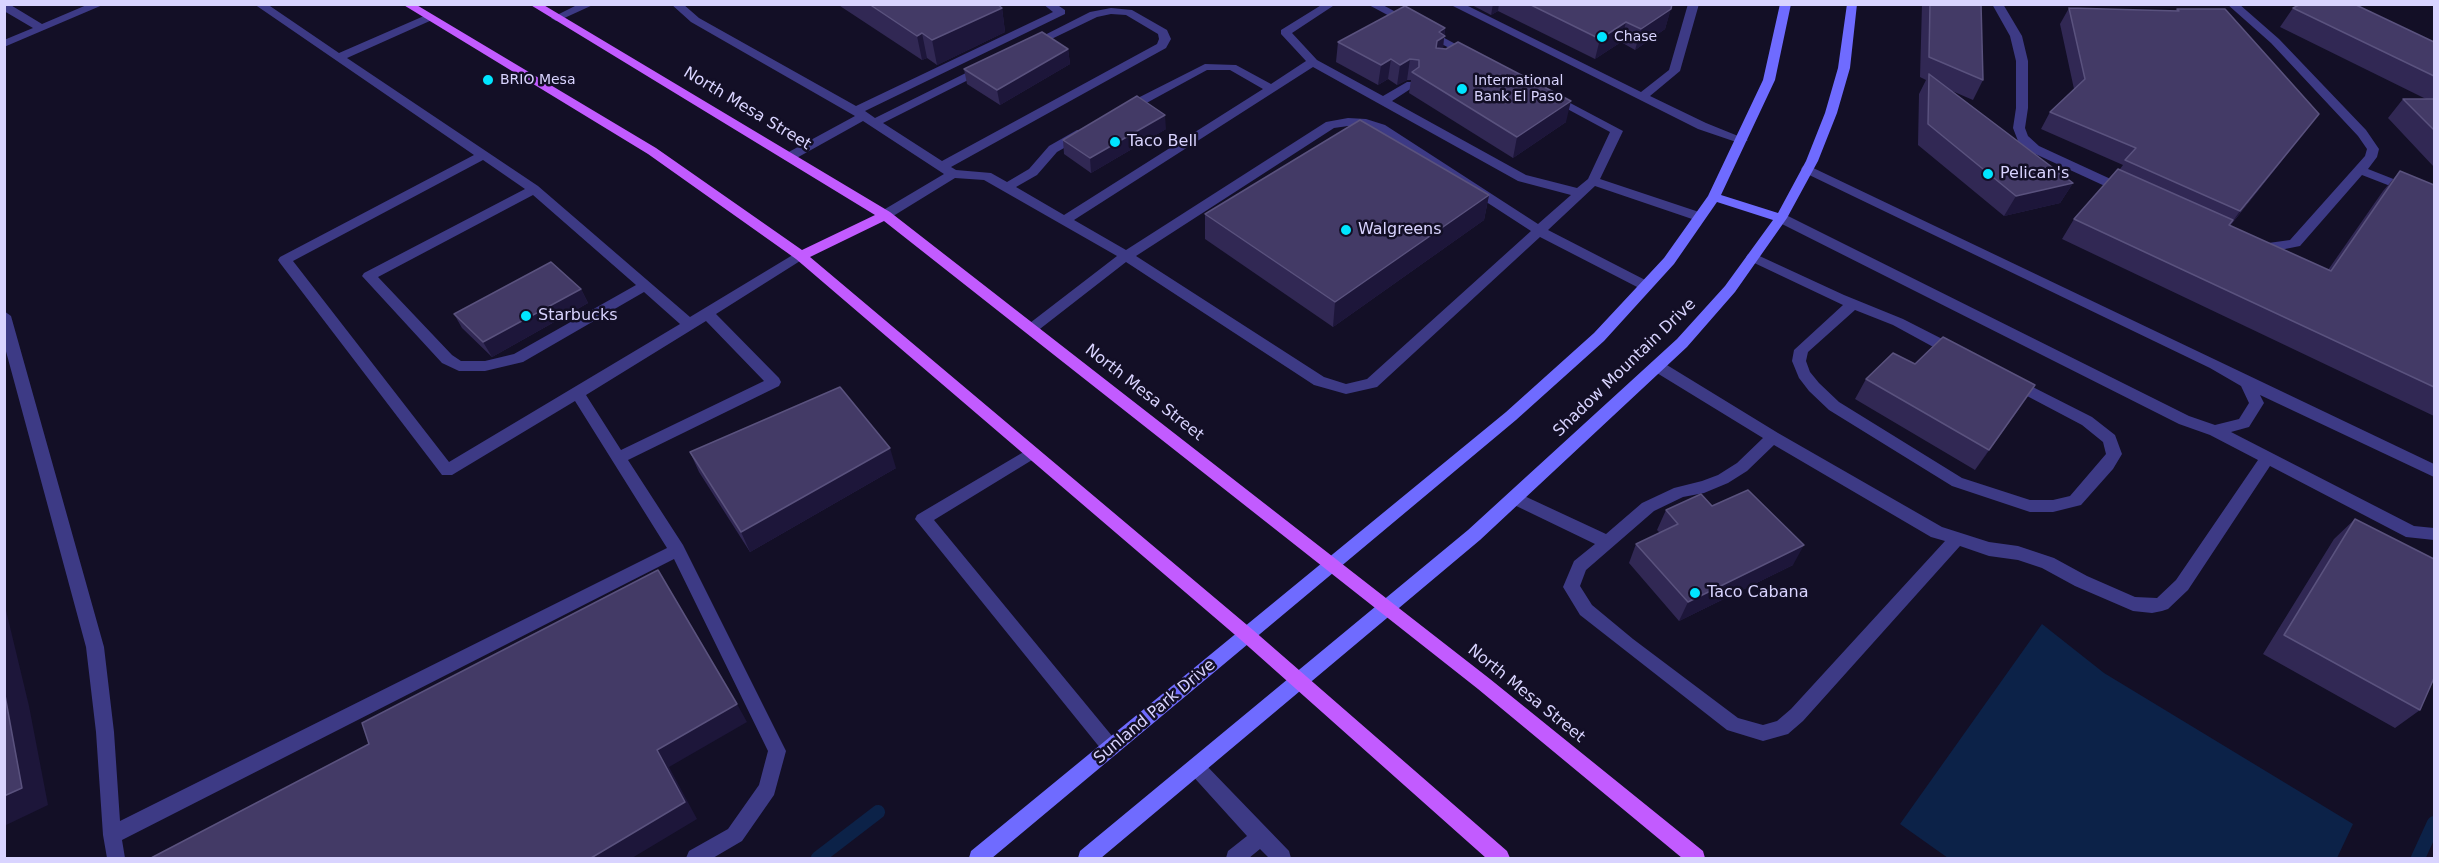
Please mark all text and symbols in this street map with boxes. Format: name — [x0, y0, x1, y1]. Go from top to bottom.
place label: Chase — [1614, 29, 1657, 45]
marker: Chase — [1595, 30, 1609, 44]
street label: North Mesa Street — [680, 63, 814, 155]
place label: BRIO Mesa — [500, 72, 575, 88]
marker: BRIO Mesa — [481, 73, 495, 87]
place label: International Bank El Paso — [1474, 73, 1563, 106]
marker: International Bank El Paso — [1455, 82, 1469, 96]
place label: Taco Bell — [1127, 132, 1197, 152]
marker: Taco Bell — [1108, 135, 1122, 149]
place label: Pelican's — [2000, 164, 2069, 184]
marker: Pelican's — [1981, 167, 1995, 181]
place label: Walgreens — [1358, 220, 1442, 240]
marker: Walgreens — [1339, 223, 1353, 237]
street label: Shadow Mountain Drive — [1550, 295, 1700, 441]
place label: Starbucks — [538, 306, 618, 326]
marker: Starbucks — [519, 309, 533, 323]
street label: North Mesa Street — [1081, 341, 1207, 445]
place label: Taco Cabana — [1707, 583, 1808, 603]
marker: Taco Cabana — [1688, 586, 1702, 600]
street label: North Mesa Street — [1463, 641, 1589, 747]
street label: Sunland Park Drive — [1090, 656, 1220, 768]

